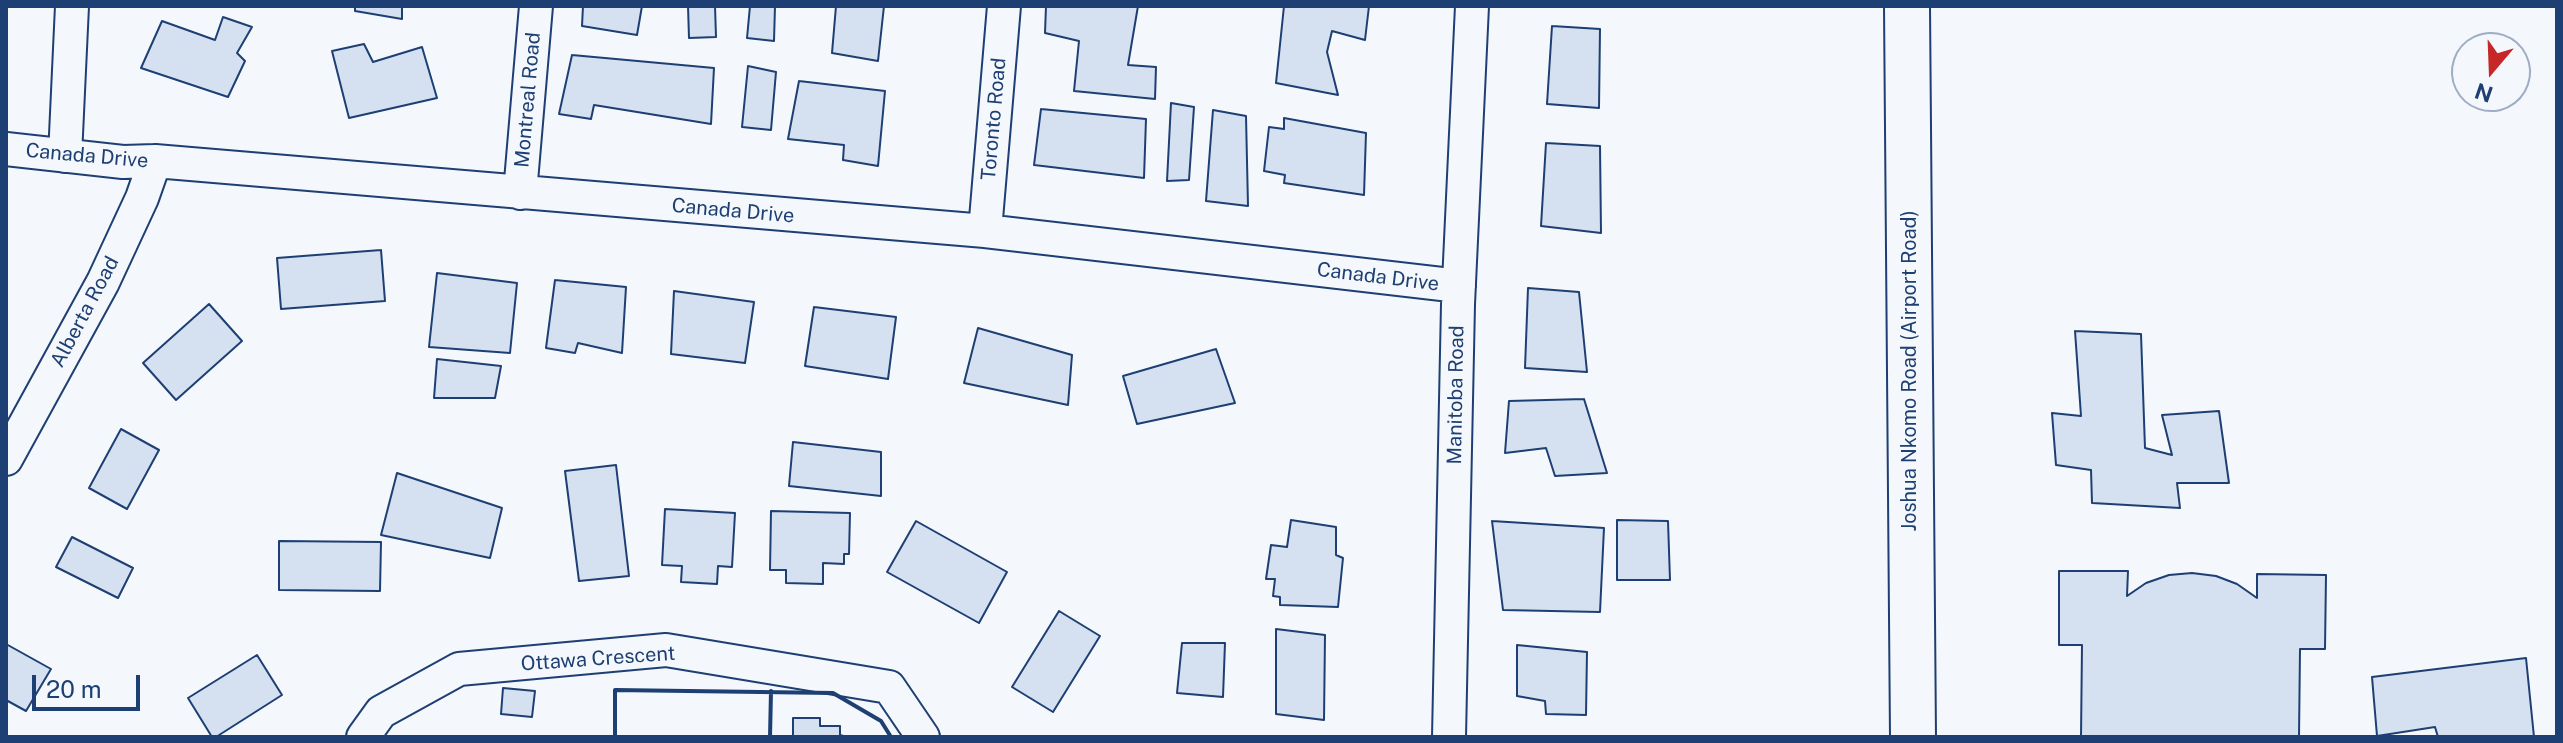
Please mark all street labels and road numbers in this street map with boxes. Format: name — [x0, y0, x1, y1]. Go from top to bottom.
street label: Montreal Road — [510, 31, 546, 169]
street label: Toronto Road — [977, 57, 1011, 181]
street label: Canada Drive — [25, 139, 149, 173]
street label: Canada Drive — [671, 194, 795, 228]
street label: Joshua Nkomo Road (Airport Road) — [1898, 210, 1922, 532]
street label: Alberta Road — [46, 253, 124, 371]
street label: Canada Drive — [1316, 258, 1440, 296]
street label: Manitoba Road — [1443, 325, 1469, 465]
street label: Ottawa Crescent — [520, 642, 676, 676]

